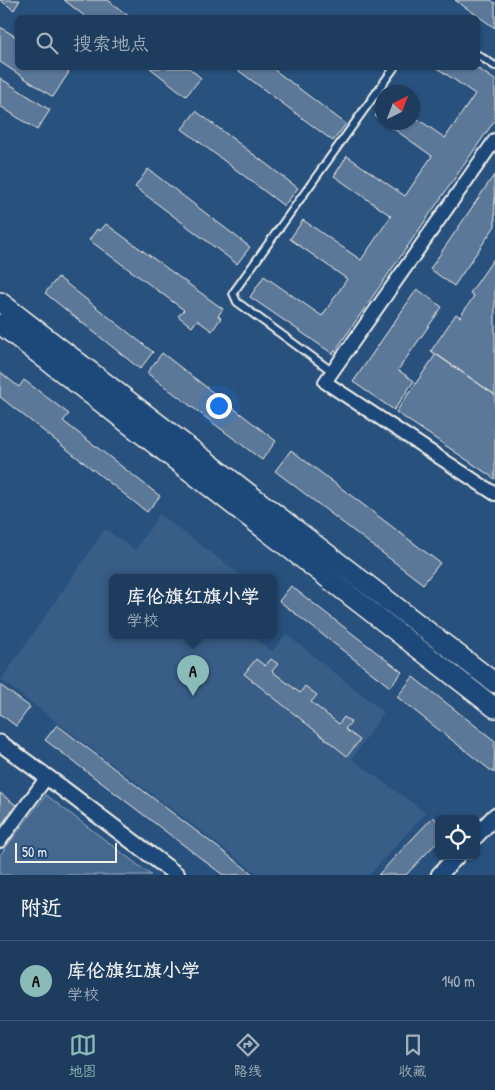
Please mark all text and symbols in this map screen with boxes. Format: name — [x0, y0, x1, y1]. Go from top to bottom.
search box — [15, 15, 480, 70]
icon: search — [33, 29, 61, 57]
text: 搜索地点 — [73, 30, 149, 56]
north arrow — [375, 85, 420, 130]
your location — [206, 393, 232, 419]
popup — [109, 574, 277, 639]
text: 库伦旗红旗小学 — [126, 583, 260, 609]
text: 学校 — [126, 609, 159, 631]
pin: A — [177, 655, 209, 696]
map controls — [435, 815, 480, 860]
button: locate — [435, 815, 480, 860]
scale bar — [15, 840, 118, 863]
text: 50 m — [22, 842, 47, 861]
text: 附近 — [20, 893, 62, 922]
text: 库伦旗红旗小学 — [67, 957, 200, 983]
text: A — [32, 970, 40, 992]
text: 140 m — [441, 970, 475, 992]
text: 学校 — [67, 983, 99, 1005]
tab: 地图 — [69, 1031, 97, 1080]
tab: 路线 — [234, 1031, 262, 1080]
tab: 收藏 — [399, 1031, 427, 1080]

